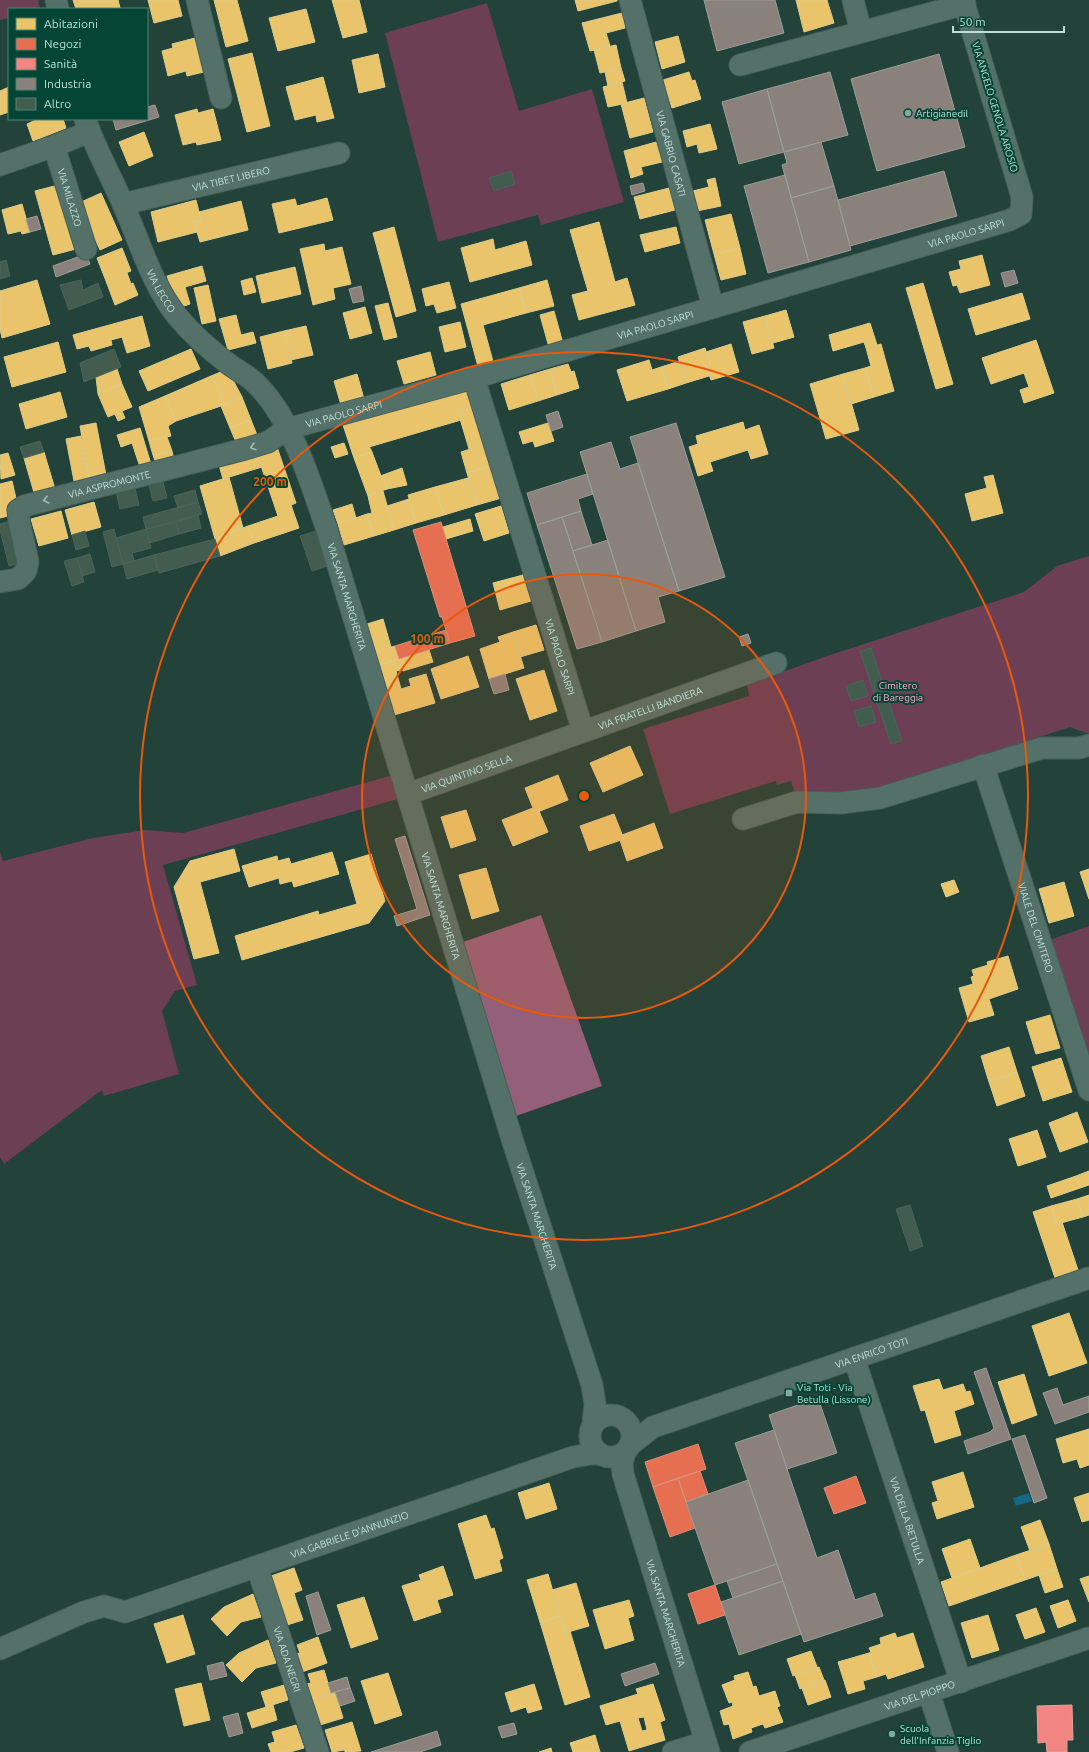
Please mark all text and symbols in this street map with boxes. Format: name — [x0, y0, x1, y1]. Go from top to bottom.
legend — [8, 8, 148, 120]
scale bar — [953, 8, 1064, 34]
text: 50 m — [959, 15, 986, 28]
text: Abitazioni — [44, 17, 98, 30]
text: Negozi — [44, 37, 82, 50]
street label: VIA ANGELO GENOLA AROSIO — [970, 40, 1020, 174]
text: Sanità — [44, 57, 77, 70]
text: Industria — [44, 77, 91, 90]
text: Altro — [44, 97, 71, 110]
marker: Artigianedil — [903, 108, 913, 118]
place label: Artigianedil — [916, 108, 968, 119]
street label: VIA GABRIO CASATI — [655, 109, 688, 198]
street label: VIA TIBET LIBERO — [191, 164, 271, 193]
street label: VIA MILAZZO — [56, 167, 84, 228]
street label: VIA PAOLO SARPI — [927, 217, 1005, 249]
street label: VIA LECCO — [145, 267, 178, 315]
street label: VIA PAOLO SARPI — [616, 308, 695, 341]
street label: VIA PAOLO SARPI — [304, 398, 383, 429]
one-way arrow — [250, 442, 257, 451]
street label: VIA ASPROMONTE — [67, 468, 152, 500]
text: 200 m — [253, 475, 287, 488]
one-way arrow — [42, 496, 49, 504]
street label: VIA SANTA MARGHERITA — [326, 542, 369, 652]
street label: VIA PAOLO SARPI — [543, 618, 577, 696]
text: 100 m — [410, 632, 444, 645]
park label: Cimitero di Bareggia — [873, 680, 923, 703]
street label: VIA FRATELLI BANDIERA — [596, 684, 704, 731]
street label: VIA QUINTINO SELLA — [420, 752, 514, 794]
centre of rings — [577, 789, 591, 803]
street label: VIA SANTA MARGHERITA — [420, 851, 463, 961]
street label: VIALE DEL CIMITERO — [1016, 881, 1056, 974]
street label: VIA SANTA MARGHERITA — [515, 1162, 560, 1271]
street label: VIA ENRICO TOTI — [833, 1335, 909, 1370]
place label: Via Toti - Via Betulla (Lissone) — [797, 1382, 871, 1405]
marker: Via Toti - Via Betulla (Lissone) — [784, 1388, 794, 1398]
street label: VIA DELLA BETULLA — [888, 1475, 927, 1566]
street label: VIA GABRIELE D'ANNUNZIO — [289, 1509, 410, 1560]
street label: VIA SANTA MARGHERITA — [644, 1558, 688, 1668]
street label: VIA ADA NEGRI — [271, 1625, 303, 1693]
street label: VIA DEL PIOPPO — [883, 1678, 957, 1712]
place label: Scuola dell'Infanzia Tiglio — [900, 1723, 981, 1746]
marker: Scuola dell'Infanzia Tiglio — [887, 1729, 897, 1739]

